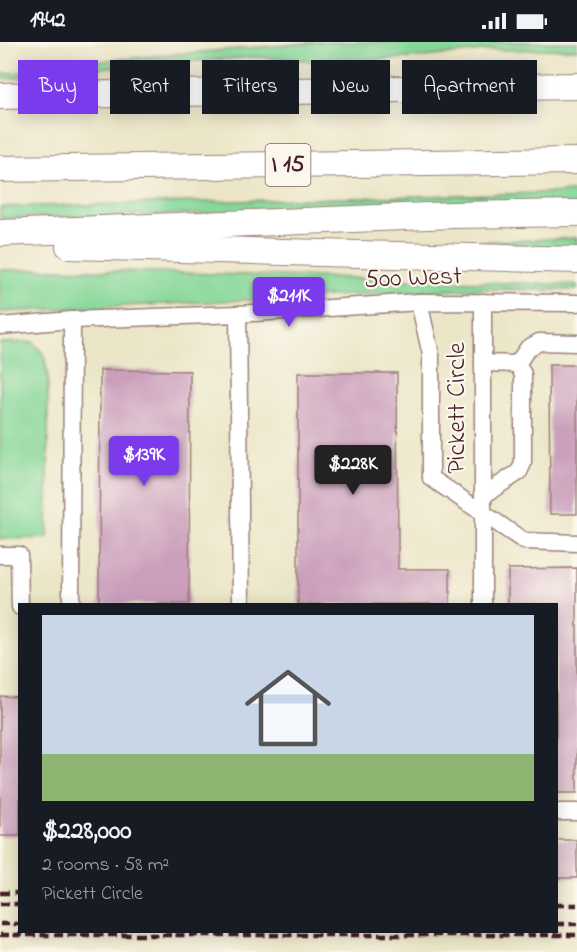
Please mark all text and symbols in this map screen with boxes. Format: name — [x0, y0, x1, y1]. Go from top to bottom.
text: 19:42 — [30, 5, 66, 37]
chip: Buy — [18, 60, 98, 114]
chip: Rent — [110, 60, 190, 114]
chip: Filters — [202, 60, 299, 114]
chip: New — [311, 60, 390, 114]
chip: Apartment — [402, 60, 537, 114]
road number: I 15 — [266, 144, 310, 186]
street label: 500 West — [364, 258, 463, 300]
pin: $211K — [247, 277, 331, 328]
text: $211K — [267, 282, 311, 311]
street label: Pickett Circle — [439, 342, 477, 474]
pin: $139K — [102, 436, 186, 487]
text: $139K — [123, 441, 165, 470]
pin: $228K — [311, 445, 395, 496]
text: $228K — [328, 450, 378, 479]
icon: home — [234, 654, 342, 762]
text: $228,000 — [42, 813, 132, 851]
text: 2 rooms · 58 m² — [42, 851, 169, 880]
text: Pickett Circle — [42, 880, 143, 909]

